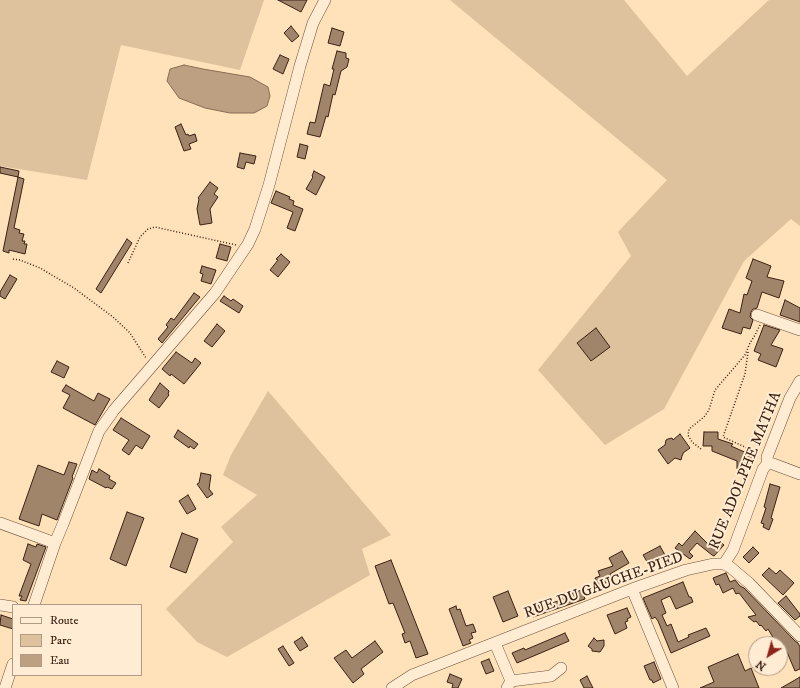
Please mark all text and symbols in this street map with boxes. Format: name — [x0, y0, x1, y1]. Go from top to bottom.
street label: RUE ADOLPHE MATHA — [706, 389, 786, 553]
street label: RUE DU GAUCHE-PIED — [522, 549, 686, 623]
legend — [12, 604, 142, 676]
text: Route — [50, 613, 78, 628]
text: Parc — [50, 633, 72, 648]
north arrow — [748, 636, 788, 676]
text: Eau — [50, 653, 69, 668]
text: N — [754, 656, 769, 673]

